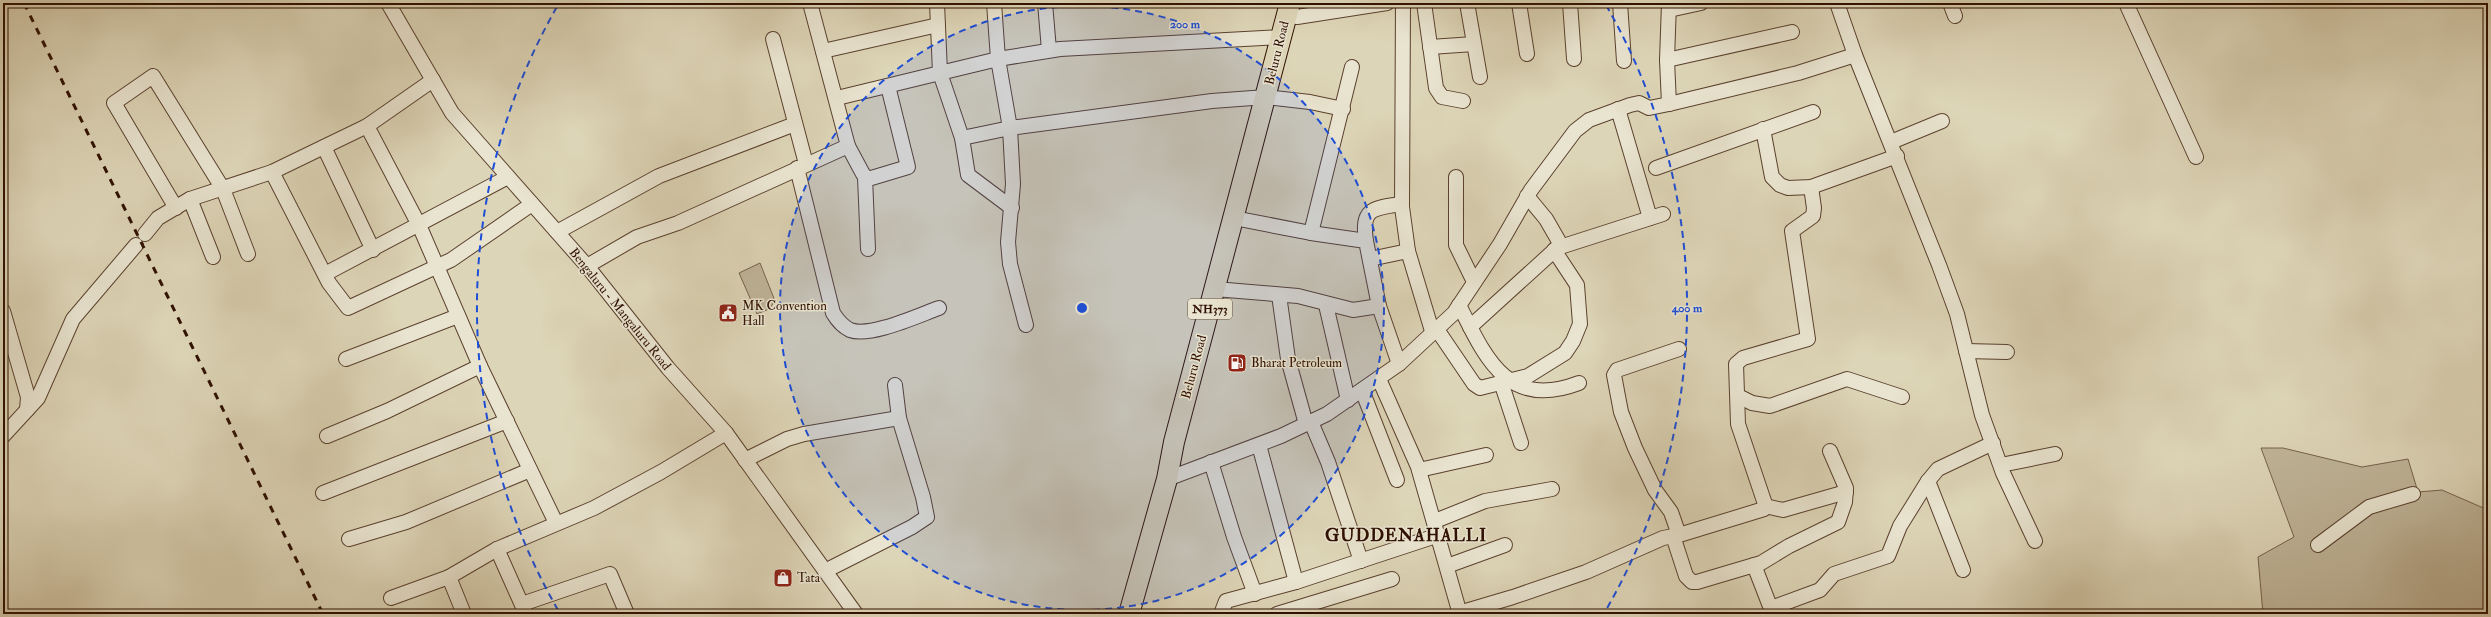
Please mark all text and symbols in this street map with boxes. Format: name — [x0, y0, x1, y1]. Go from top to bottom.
text: 200 m — [1170, 17, 1201, 32]
street label: Beluru Road — [1261, 19, 1293, 87]
street label: Bengaluru - Mangaluru Road — [566, 245, 675, 374]
place label: MK Convention Hall — [742, 298, 827, 329]
road number: NH373 — [1188, 299, 1232, 319]
centre of rings — [1075, 301, 1089, 315]
text: 400 m — [1671, 301, 1703, 316]
public building icon: MK Convention Hall — [717, 302, 739, 324]
street label: Beluru Road — [1178, 333, 1210, 401]
fuel station icon: Bharat Petroleum — [1226, 352, 1248, 374]
place label: Bharat Petroleum — [1251, 355, 1342, 371]
district label: GUDDENAHALLI — [1325, 525, 1487, 546]
shop icon: Tata — [772, 567, 794, 589]
place label: Tata — [797, 570, 821, 586]

